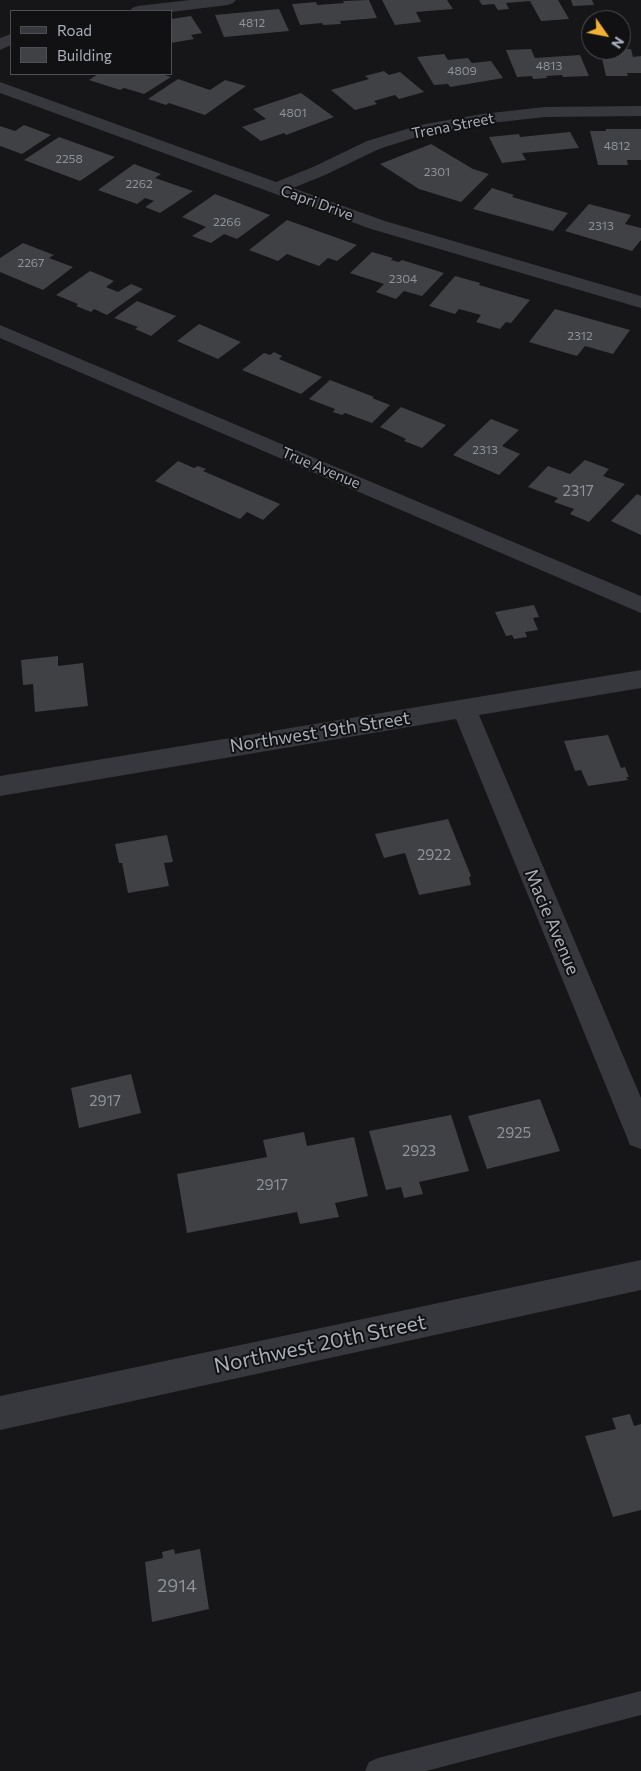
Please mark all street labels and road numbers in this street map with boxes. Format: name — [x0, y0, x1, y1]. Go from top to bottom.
street label: Trena Street — [410, 109, 496, 143]
street label: Capri Drive — [278, 182, 356, 224]
street label: True Avenue — [279, 443, 363, 493]
street label: Northwest 19th Street — [228, 707, 412, 757]
street label: Macie Avenue — [520, 866, 584, 978]
street label: Northwest 20th Street — [212, 1309, 428, 1379]

